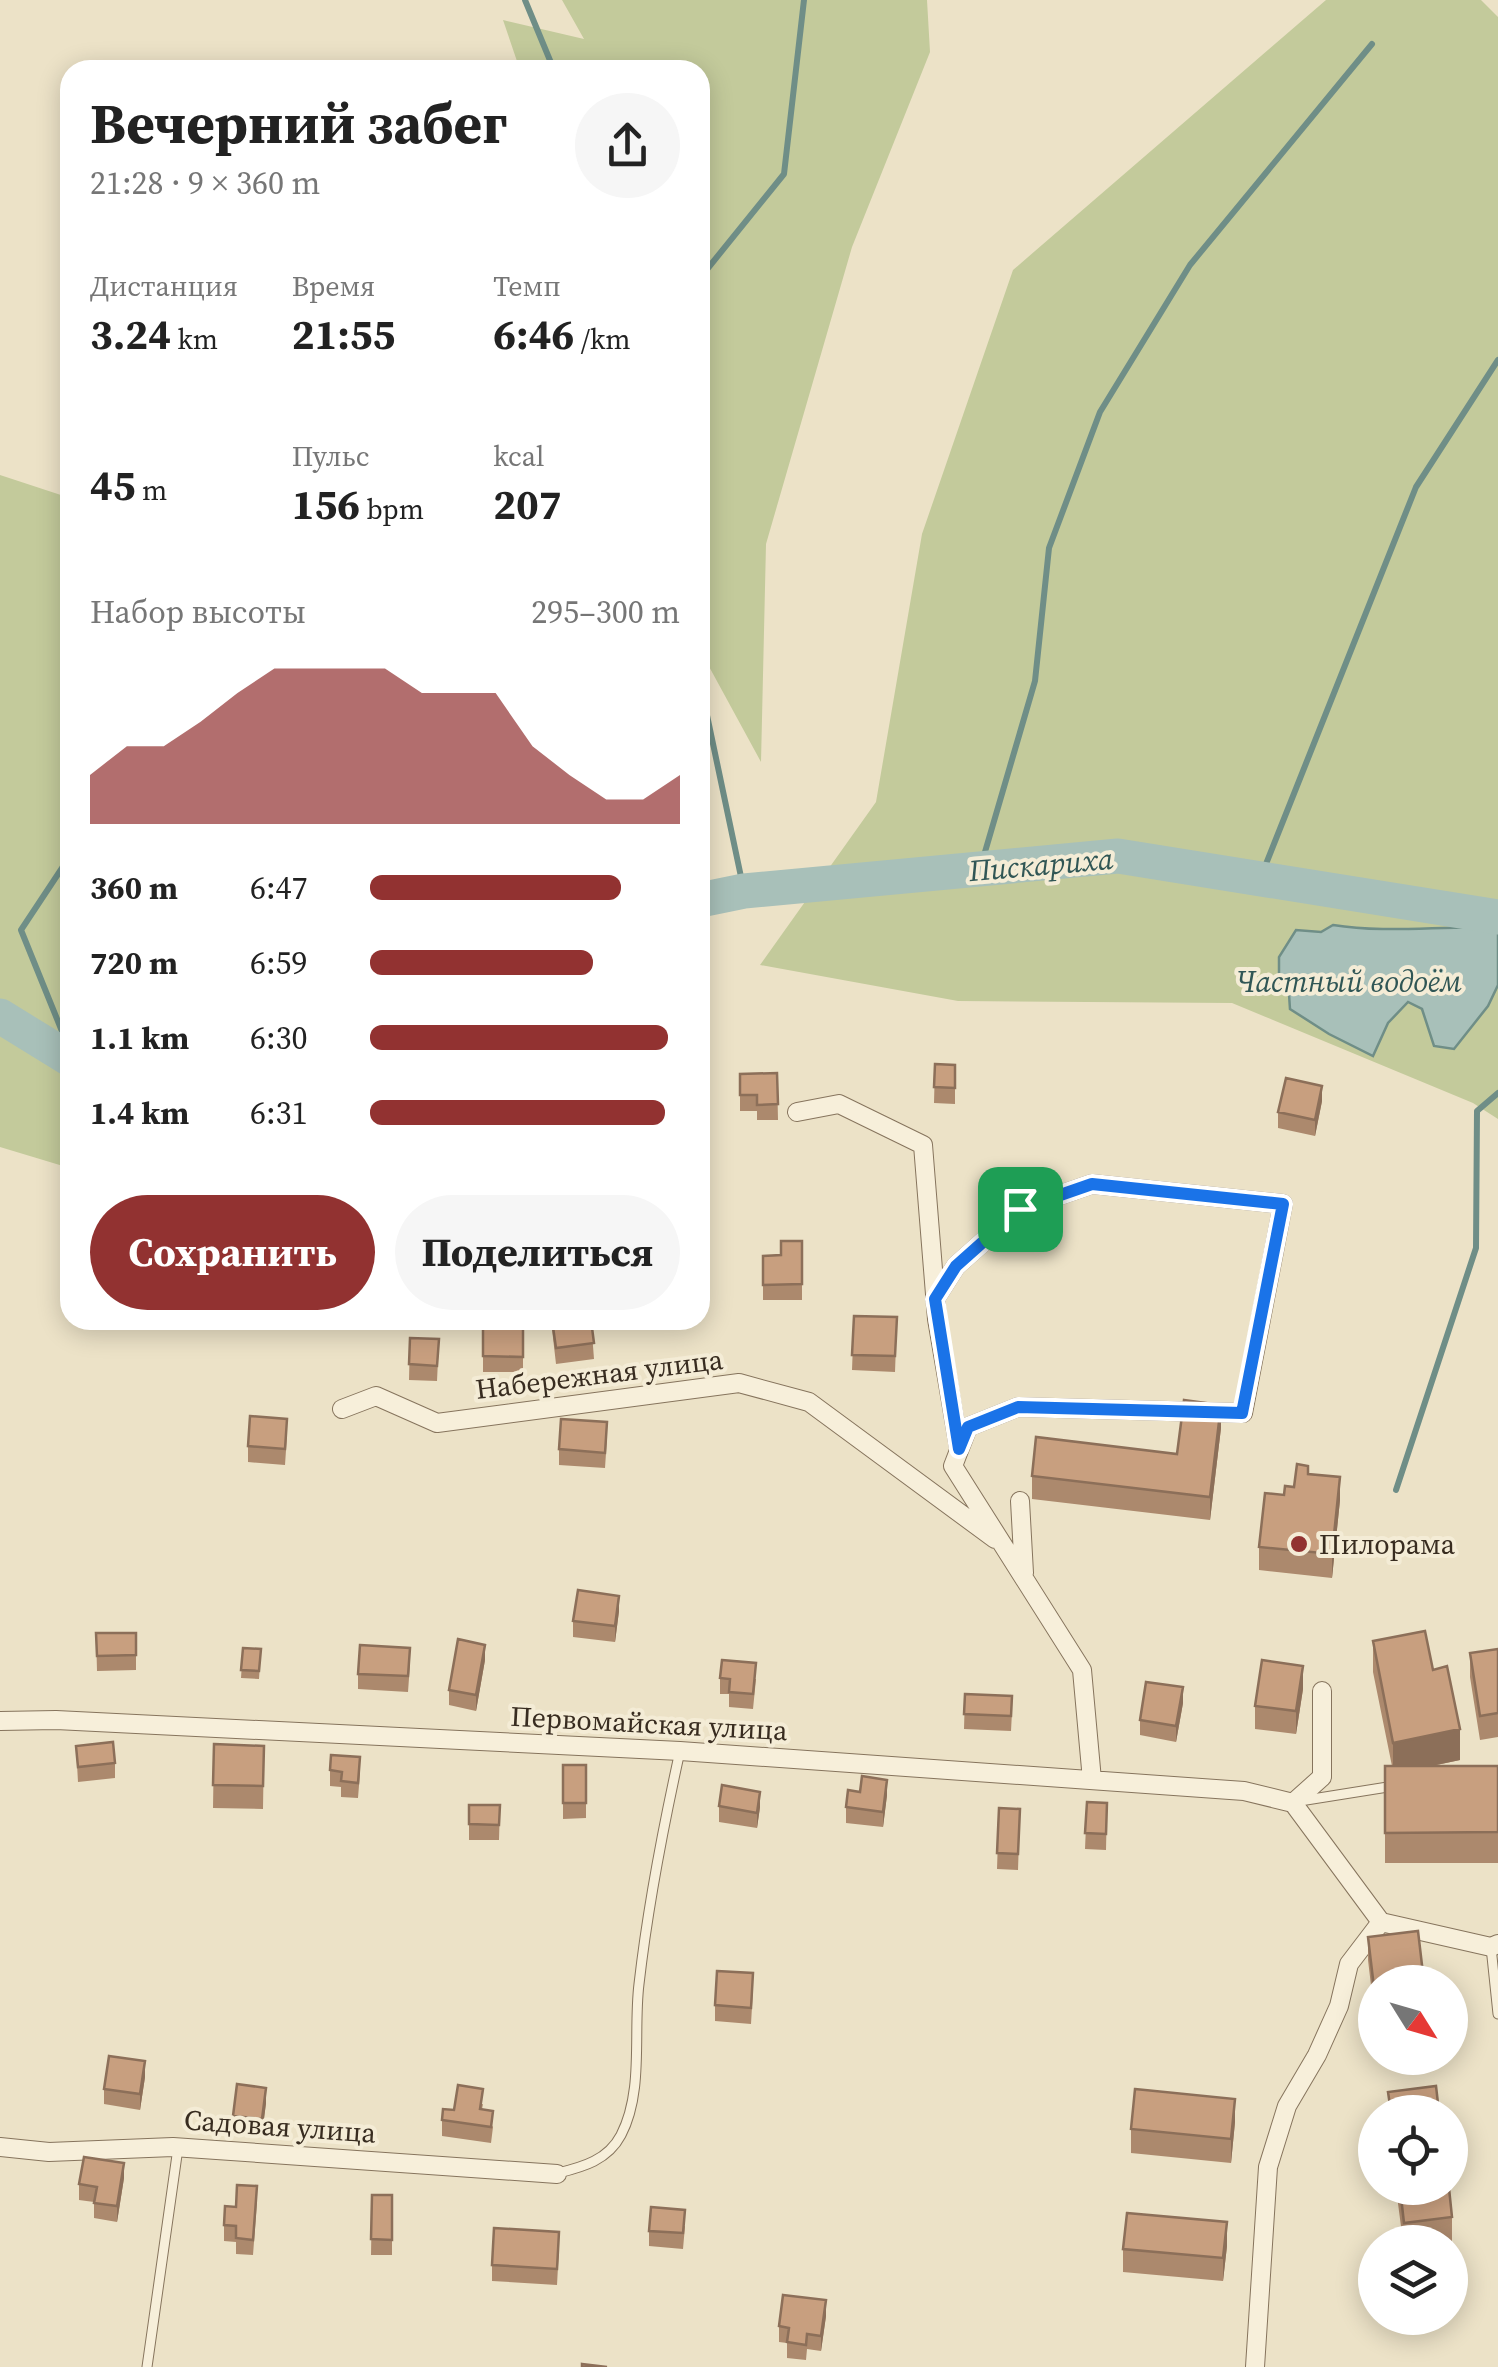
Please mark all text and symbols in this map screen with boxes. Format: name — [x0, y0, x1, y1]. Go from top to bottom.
text: Вечерний забег — [90, 86, 508, 161]
button: share — [575, 93, 680, 198]
text: 21:28 · 9 × 360 m — [90, 161, 320, 205]
text: Дистанция — [90, 267, 238, 305]
text: Время — [292, 267, 375, 305]
text: Темп — [493, 267, 561, 305]
text: 3.24 — [90, 305, 171, 363]
text: 21:55 — [292, 305, 395, 363]
text: 6:46 — [493, 305, 574, 363]
text: km — [171, 320, 218, 358]
text: /km — [574, 320, 631, 358]
text: Пульс — [292, 437, 369, 475]
text: kcal — [493, 437, 544, 475]
text: 45 — [90, 456, 136, 514]
text: m — [136, 471, 167, 509]
text: 156 — [292, 475, 360, 533]
text: 207 — [493, 475, 562, 533]
text: bpm — [360, 490, 424, 528]
text: Набор высоты — [90, 590, 306, 634]
text: 295–300 m — [531, 590, 680, 634]
water label: Пискариха — [966, 838, 1115, 891]
text: 360 m — [90, 866, 178, 910]
text: 6:47 — [250, 866, 308, 910]
text: 720 m — [90, 941, 178, 985]
text: 6:59 — [250, 941, 308, 985]
water label: Частный водоём — [1236, 961, 1462, 1002]
text: 1.1 km — [90, 1016, 189, 1060]
text: 6:30 — [250, 1016, 308, 1060]
text: 1.4 km — [90, 1091, 189, 1135]
text: 6:31 — [250, 1091, 308, 1135]
pin — [978, 1167, 1063, 1252]
icon: arrive — [993, 1182, 1048, 1237]
button: Сохранить — [90, 1195, 375, 1310]
button: Поделиться — [395, 1195, 680, 1310]
street label: Набережная улица — [473, 1340, 726, 1408]
place label: Пилорама — [1319, 1525, 1456, 1563]
marker: Пилорама — [1288, 1533, 1310, 1555]
street label: Первомайская улица — [510, 1697, 789, 1749]
north arrow — [1358, 1965, 1468, 2075]
map controls — [1358, 1965, 1468, 2335]
button: locate — [1358, 2095, 1468, 2205]
street label: Садовая улица — [183, 2100, 378, 2152]
button: layers — [1358, 2225, 1468, 2335]

